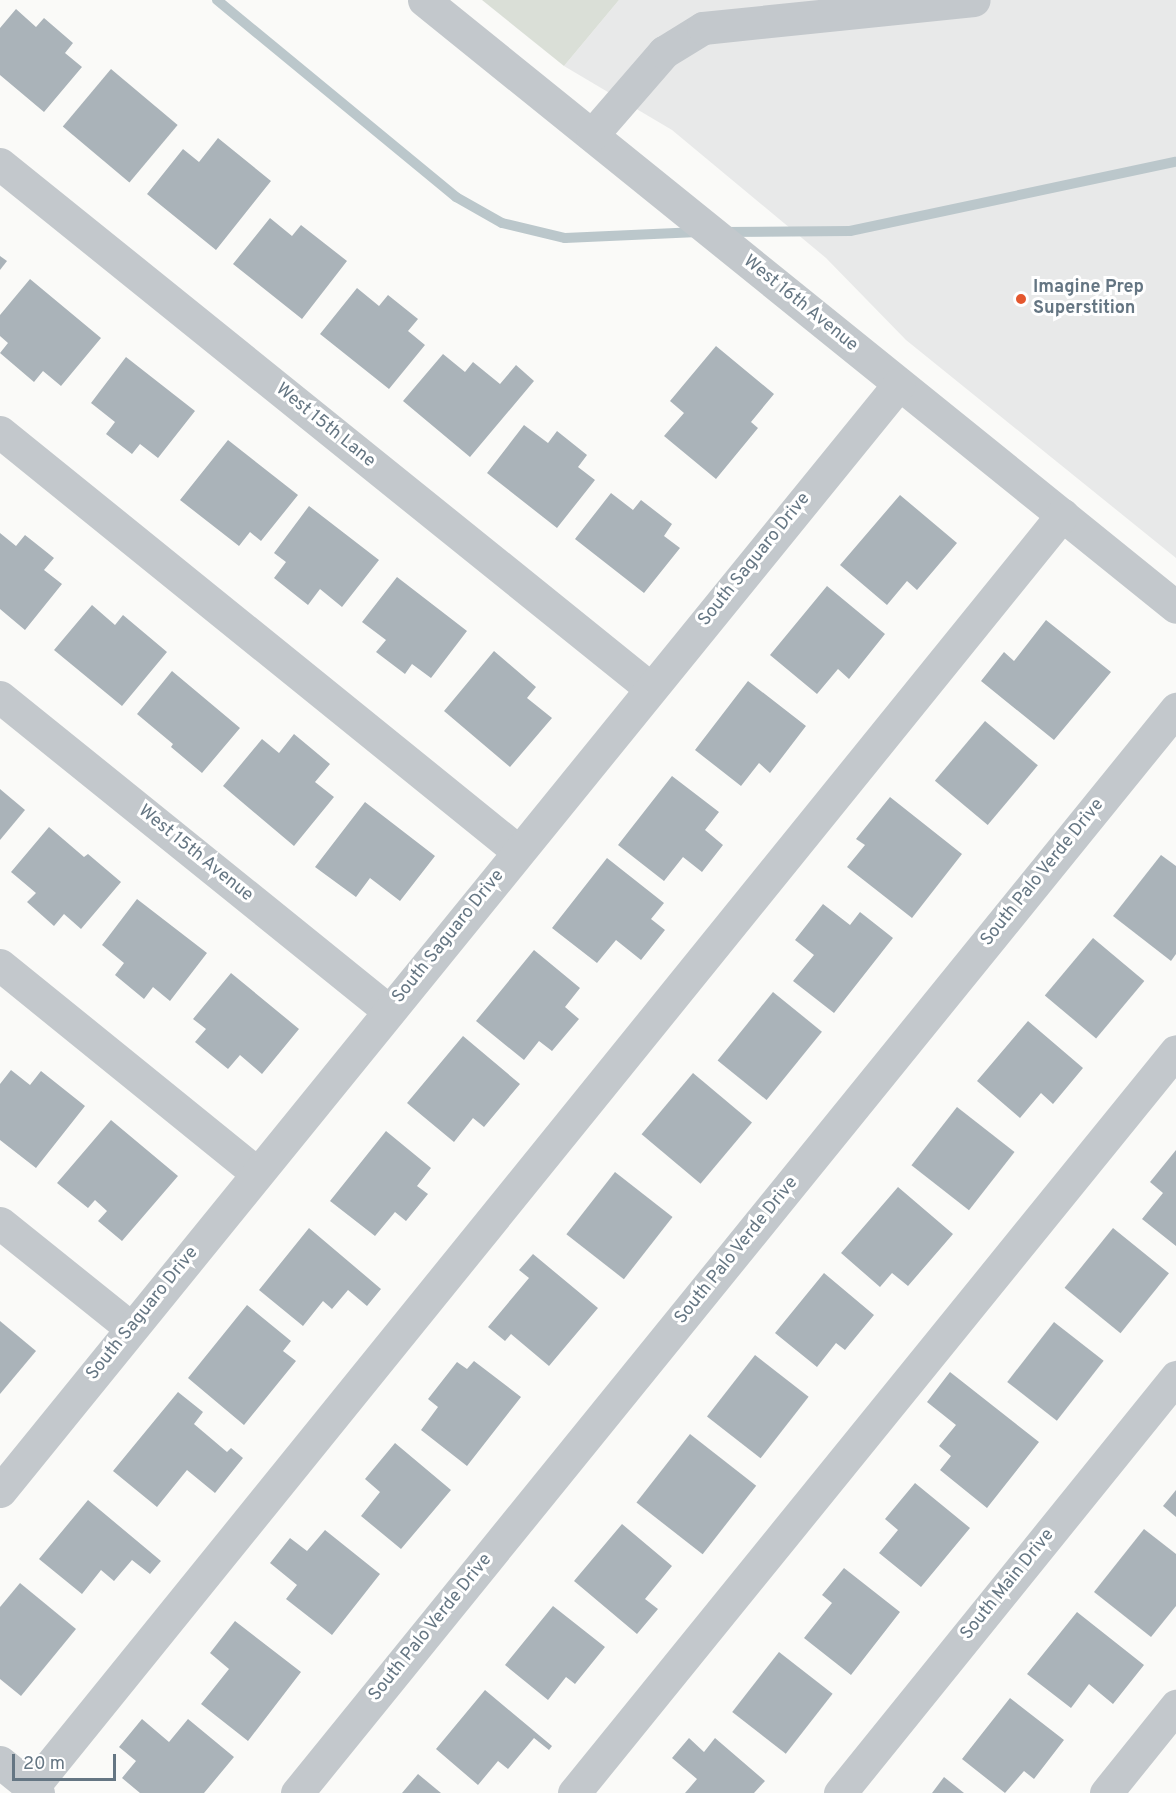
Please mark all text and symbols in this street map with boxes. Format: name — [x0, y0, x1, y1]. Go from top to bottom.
street label: West 16th Avenue — [738, 251, 862, 357]
place label: Imagine Prep Superstition — [1033, 278, 1144, 320]
marker: Imagine Prep Superstition — [1014, 292, 1028, 306]
street label: West 15th Lane — [271, 379, 379, 473]
street label: South Saguaro Drive — [695, 489, 815, 631]
street label: South Palo Verde Drive — [977, 795, 1109, 951]
street label: West 15th Avenue — [133, 801, 257, 907]
street label: South Saguaro Drive — [389, 866, 509, 1008]
street label: South Palo Verde Drive — [671, 1173, 803, 1329]
street label: South Saguaro Drive — [83, 1243, 203, 1385]
street label: South Main Drive — [957, 1525, 1059, 1645]
street label: South Palo Verde Drive — [365, 1550, 497, 1706]
scale bar — [15, 1742, 118, 1780]
text: 20 m — [23, 1753, 65, 1776]

